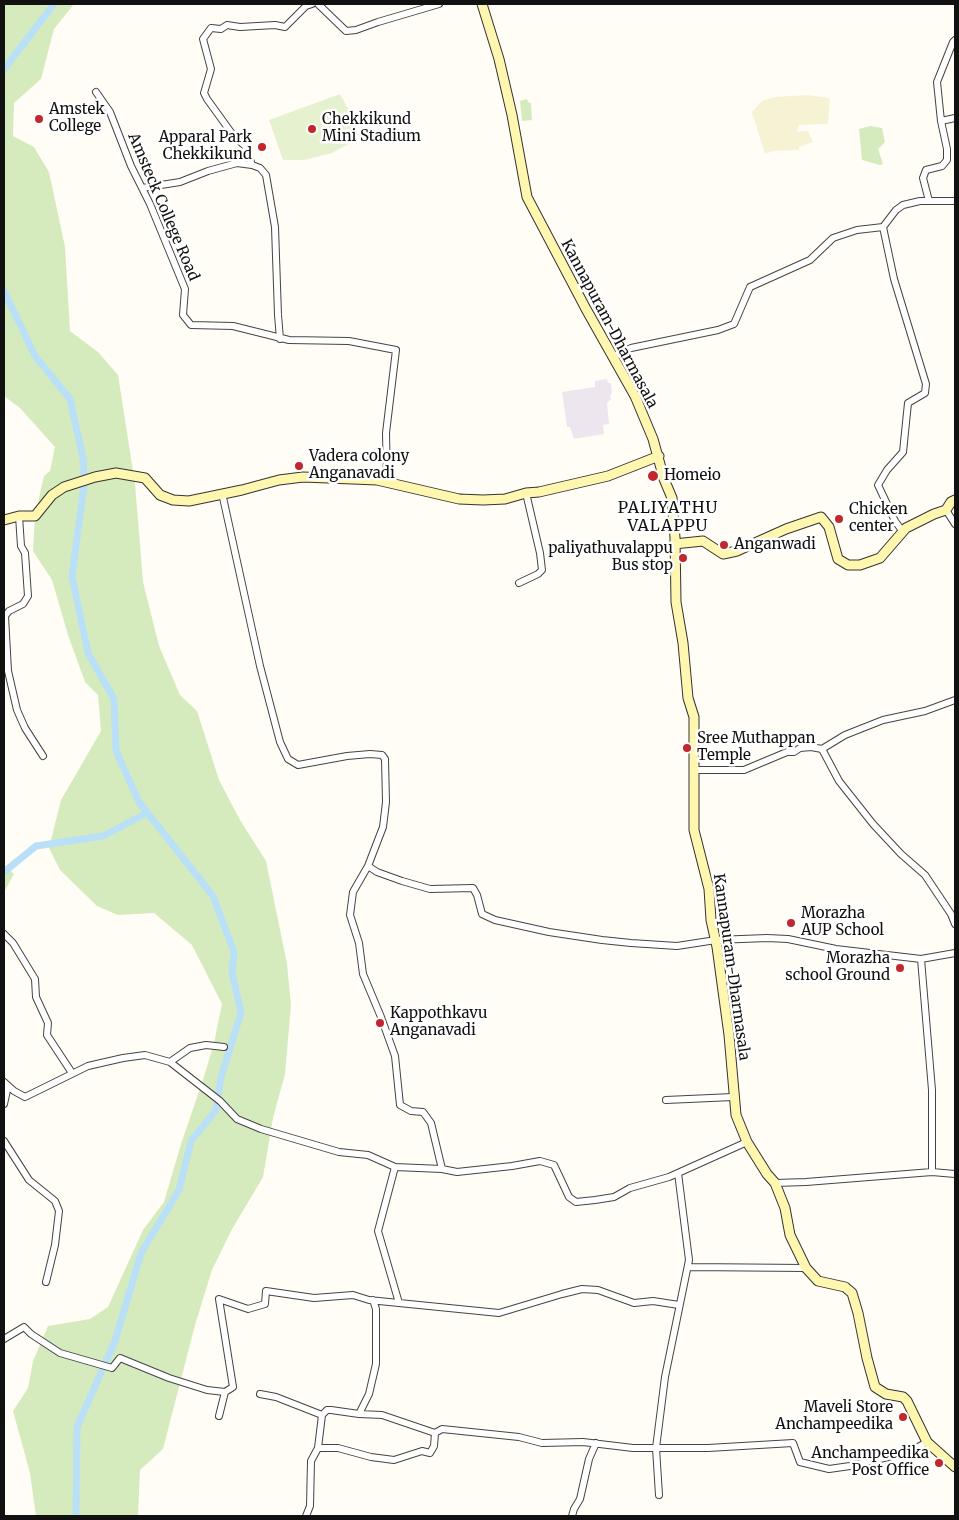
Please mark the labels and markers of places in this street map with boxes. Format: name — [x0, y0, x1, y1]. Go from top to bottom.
place label: Amstek College — [49, 101, 105, 136]
place label: Chekkikund Mini Stadium — [322, 111, 421, 146]
marker: Amstek College — [33, 113, 45, 125]
marker: Chekkikund Mini Stadium — [306, 123, 318, 135]
place label: Apparal Park Chekkikund — [159, 129, 252, 164]
marker: Apparal Park Chekkikund — [256, 141, 268, 153]
place label: Vadera colony Anganavadi — [309, 448, 409, 483]
marker: Vadera colony Anganavadi — [293, 460, 305, 472]
place label: Homeio — [664, 467, 721, 485]
marker: Homeio — [646, 469, 660, 483]
place label: Chicken center — [849, 501, 908, 536]
marker: Chicken center — [833, 513, 845, 525]
place label: Anganwadi — [734, 536, 816, 554]
marker: Anganwadi — [718, 539, 730, 551]
place label: paliyathuvalappu Bus stop — [548, 540, 673, 575]
marker: paliyathuvalappu Bus stop — [677, 552, 689, 564]
place label: Sree Muthappan Temple — [697, 730, 815, 765]
marker: Sree Muthappan Temple — [681, 742, 693, 754]
place label: Morazha AUP School — [801, 905, 884, 940]
marker: Morazha AUP School — [785, 917, 797, 929]
place label: Morazha school Ground — [785, 950, 890, 985]
marker: Morazha school Ground — [894, 962, 906, 974]
place label: Kappothkavu Anganavadi — [390, 1005, 487, 1040]
marker: Kappothkavu Anganavadi — [374, 1017, 386, 1029]
place label: Maveli Store Anchampeedika — [775, 1399, 893, 1434]
marker: Maveli Store Anchampeedika — [897, 1411, 909, 1423]
place label: Anchampeedika Post Office — [811, 1445, 929, 1480]
marker: Anchampeedika Post Office — [933, 1457, 945, 1469]

